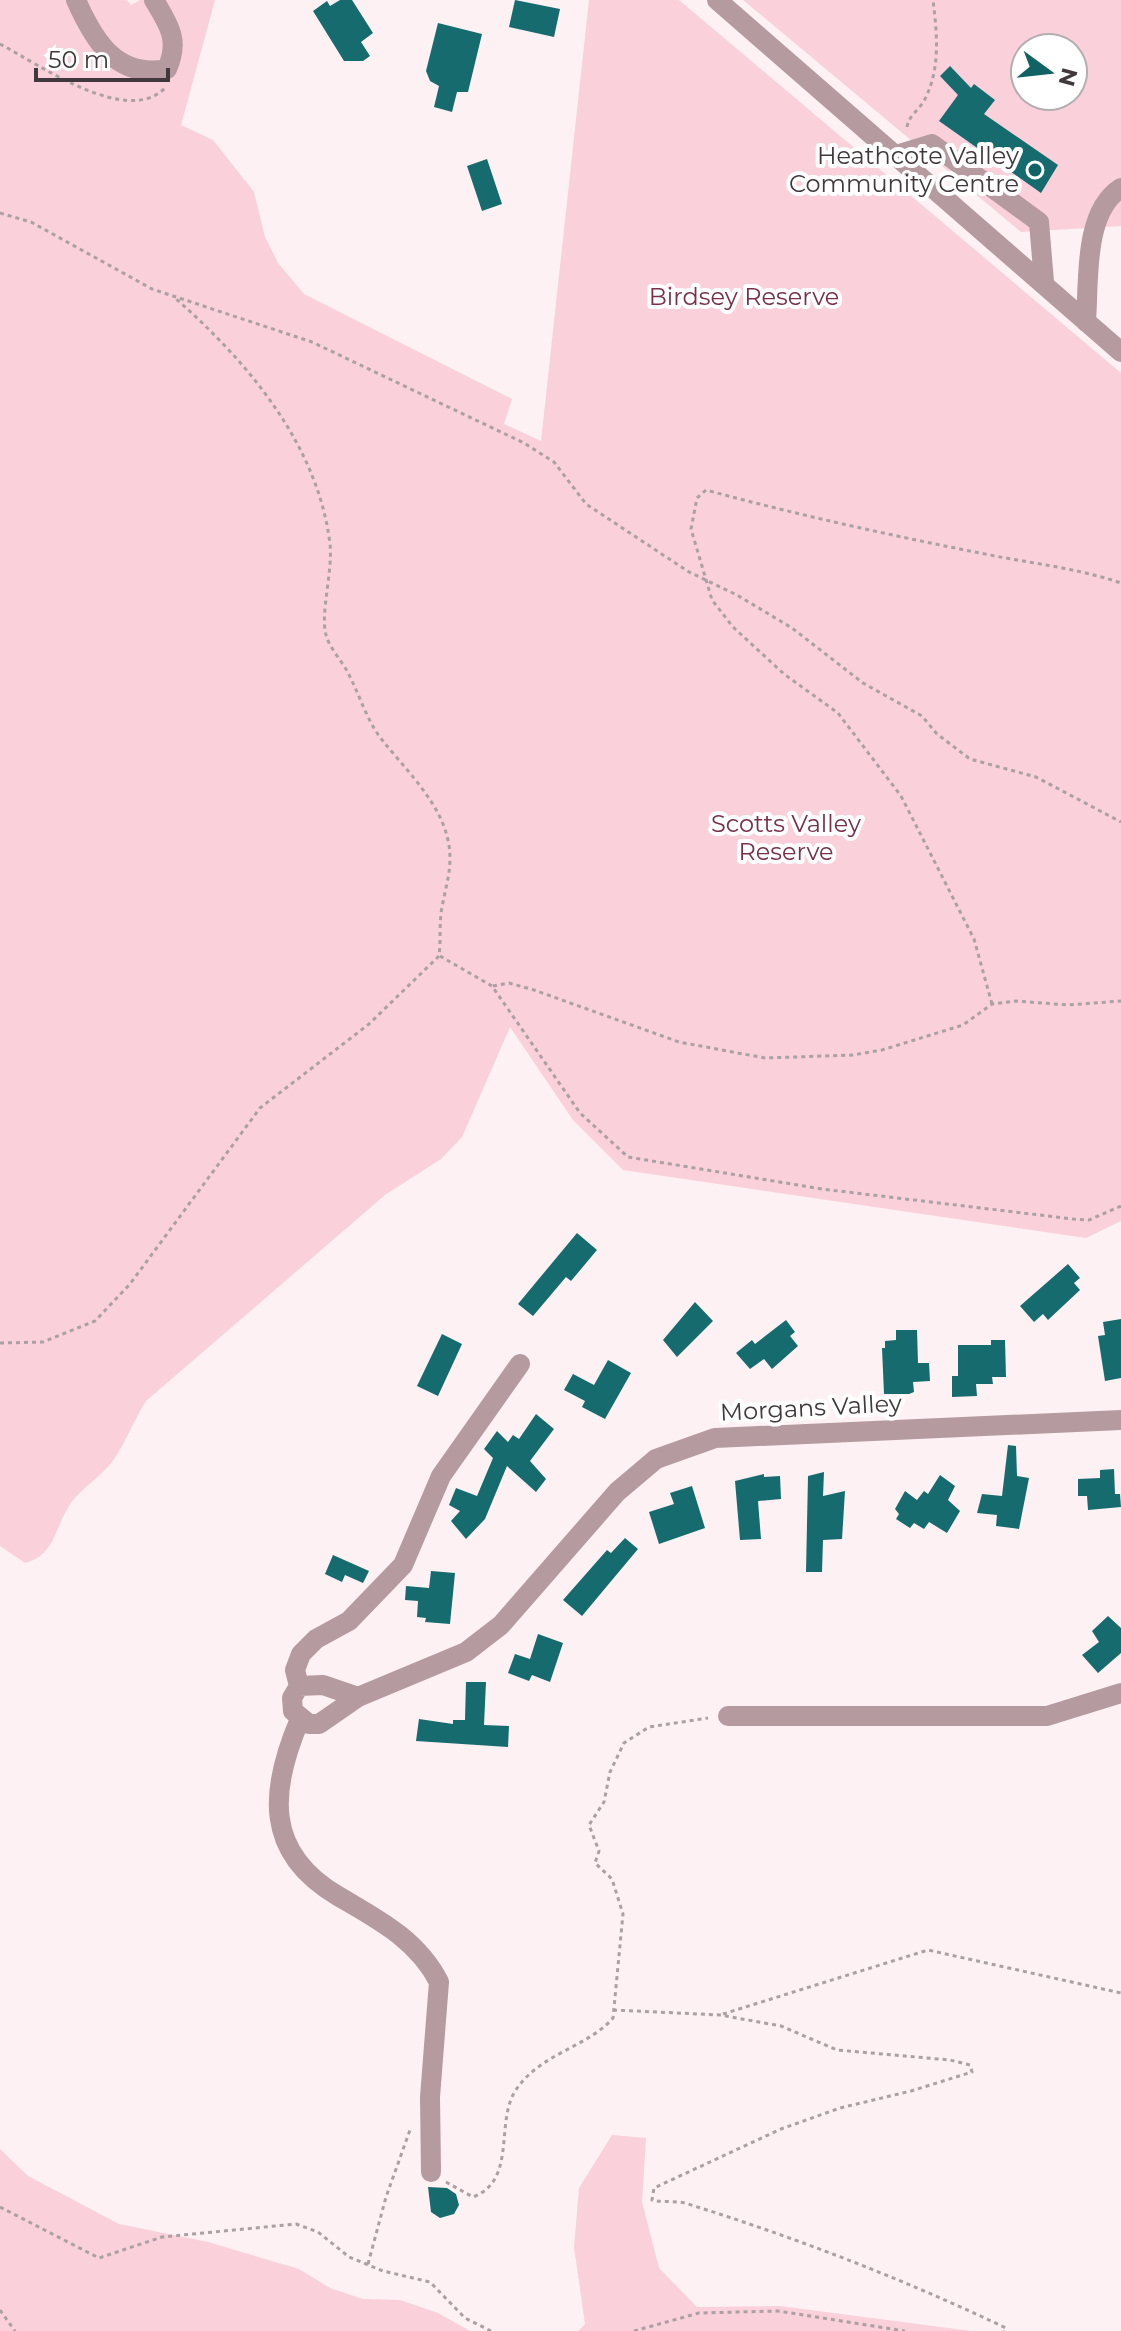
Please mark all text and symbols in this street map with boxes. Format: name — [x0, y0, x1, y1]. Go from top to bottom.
scale bar — [36, 32, 168, 82]
north arrow — [1009, 32, 1089, 112]
text: 50 m — [48, 45, 109, 74]
text: N — [1052, 65, 1083, 89]
place label: Heathcote Valley Community Centre — [789, 141, 1019, 198]
marker: Heathcote Valley Community Centre — [1026, 161, 1044, 179]
park label: Birdsey Reserve — [649, 282, 839, 311]
park label: Scotts Valley Reserve — [711, 809, 861, 866]
street label: Morgans Valley — [719, 1388, 903, 1427]

